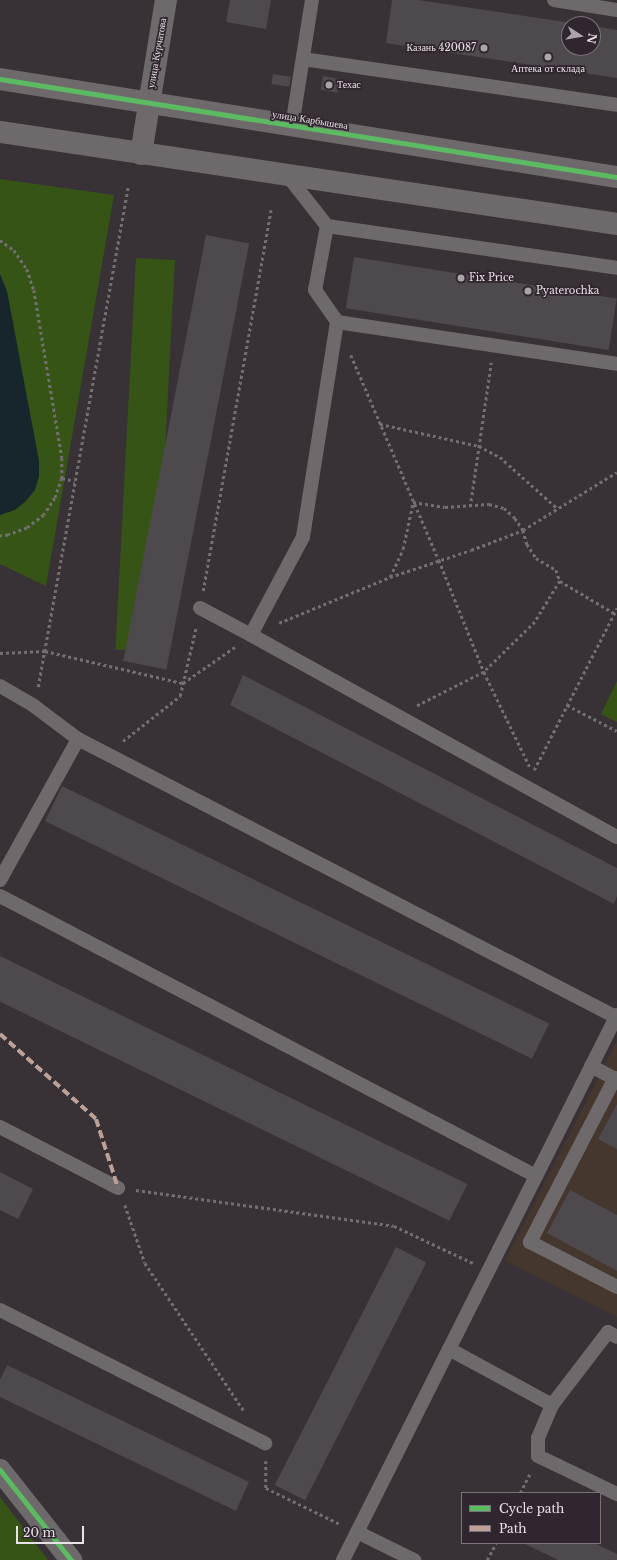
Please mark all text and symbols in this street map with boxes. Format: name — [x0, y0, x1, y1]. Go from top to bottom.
north arrow — [561, 16, 601, 56]
street label: улица Курчатова — [145, 17, 169, 89]
text: N — [584, 32, 600, 45]
place label: Казань 420087 — [406, 42, 476, 54]
marker: Казань 420087 — [479, 43, 489, 53]
marker: Аптека от склада — [543, 52, 553, 62]
place label: Аптека от склада — [511, 63, 585, 75]
place label: Техас — [337, 79, 361, 91]
marker: Техас — [324, 80, 334, 90]
street label: улица Карбышева — [271, 108, 349, 132]
place label: Fix Price — [469, 272, 514, 284]
marker: Fix Price — [456, 273, 466, 283]
place label: Pyaterochka — [536, 285, 599, 297]
marker: Pyaterochka — [523, 286, 533, 296]
legend — [461, 1492, 601, 1544]
text: Cycle path — [499, 1501, 564, 1516]
scale bar — [18, 1518, 86, 1544]
text: Path — [499, 1521, 527, 1536]
text: 20 m — [23, 1525, 55, 1540]

